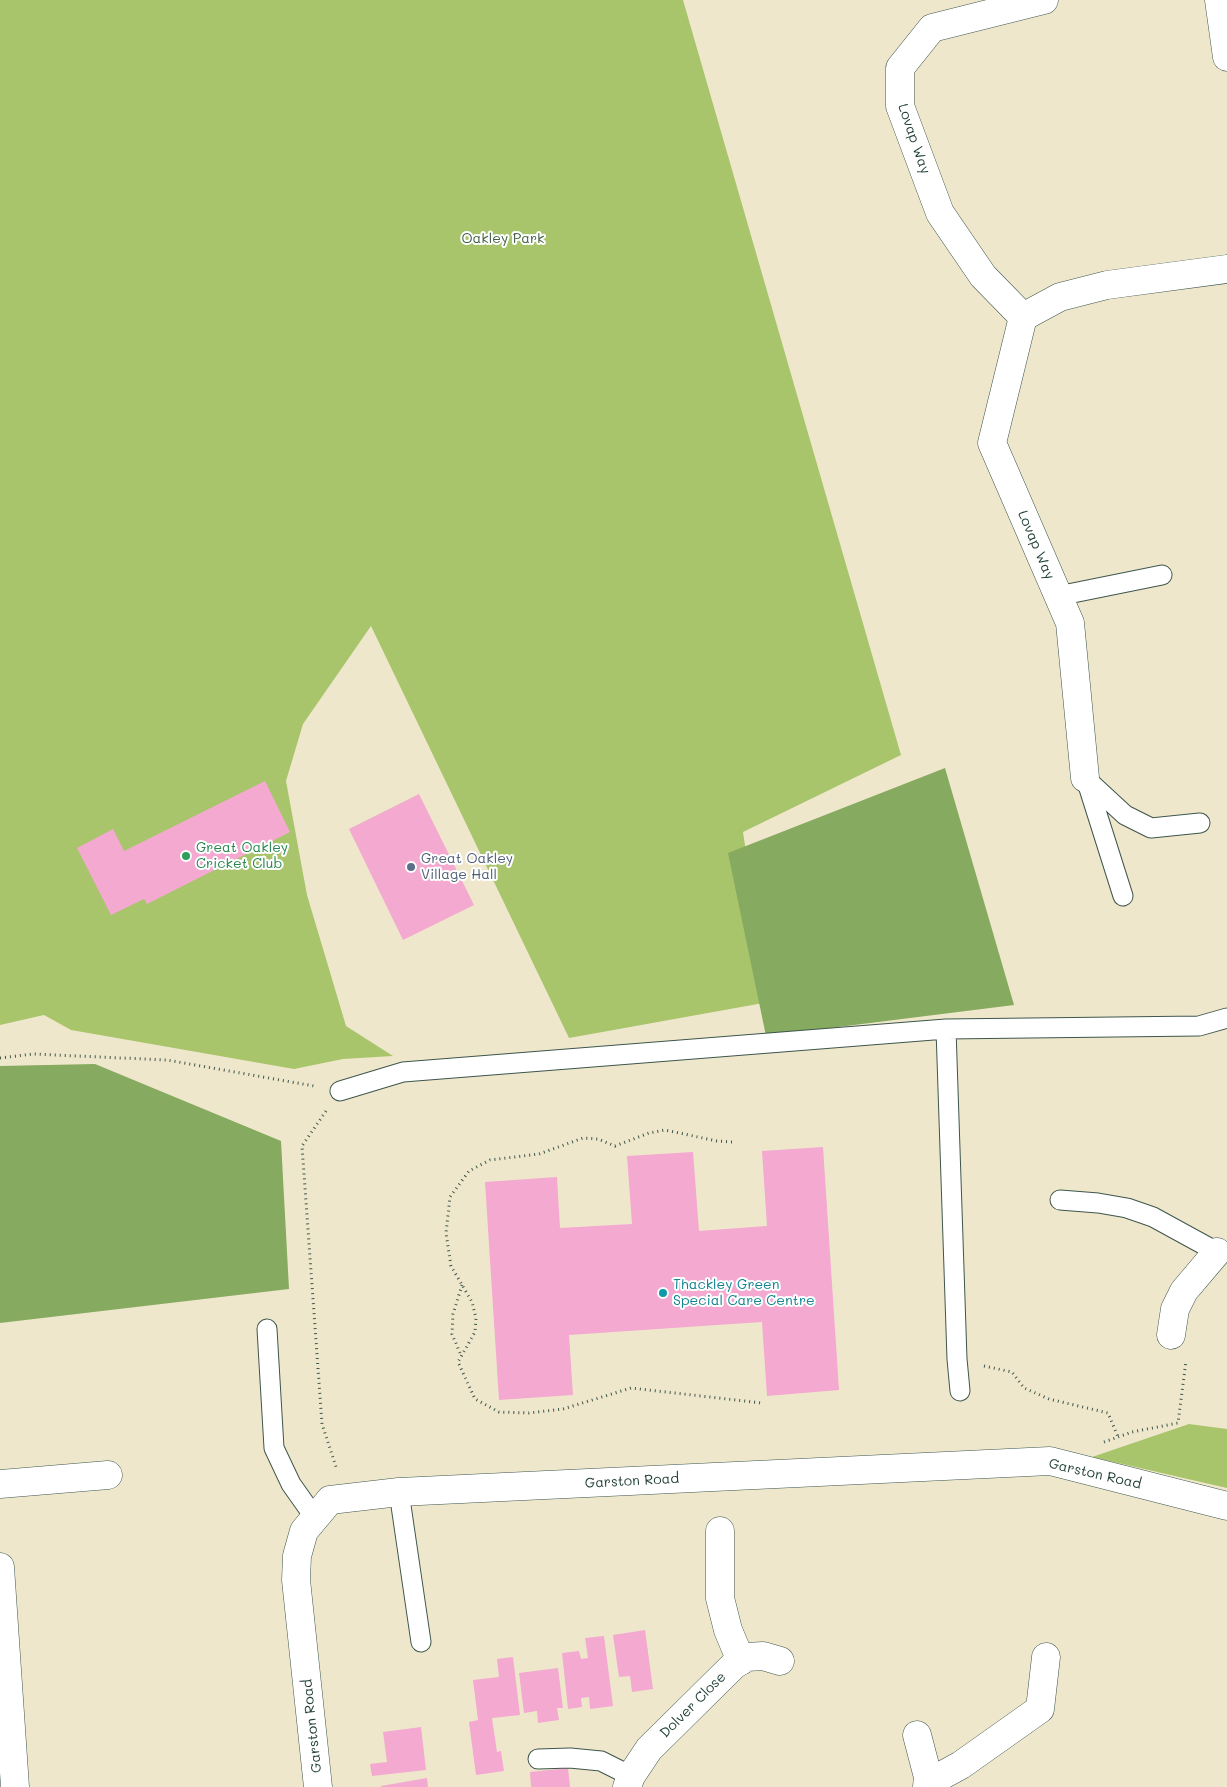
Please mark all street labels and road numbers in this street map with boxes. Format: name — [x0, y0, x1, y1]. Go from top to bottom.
street label: Lovap Way — [894, 102, 934, 176]
street label: Lovap Way — [1014, 508, 1058, 582]
street label: Garston Road — [1047, 1455, 1143, 1493]
street label: Garston Road — [584, 1470, 680, 1492]
street label: Dolver Close — [657, 1669, 729, 1741]
street label: Garston Road — [299, 1678, 325, 1774]

